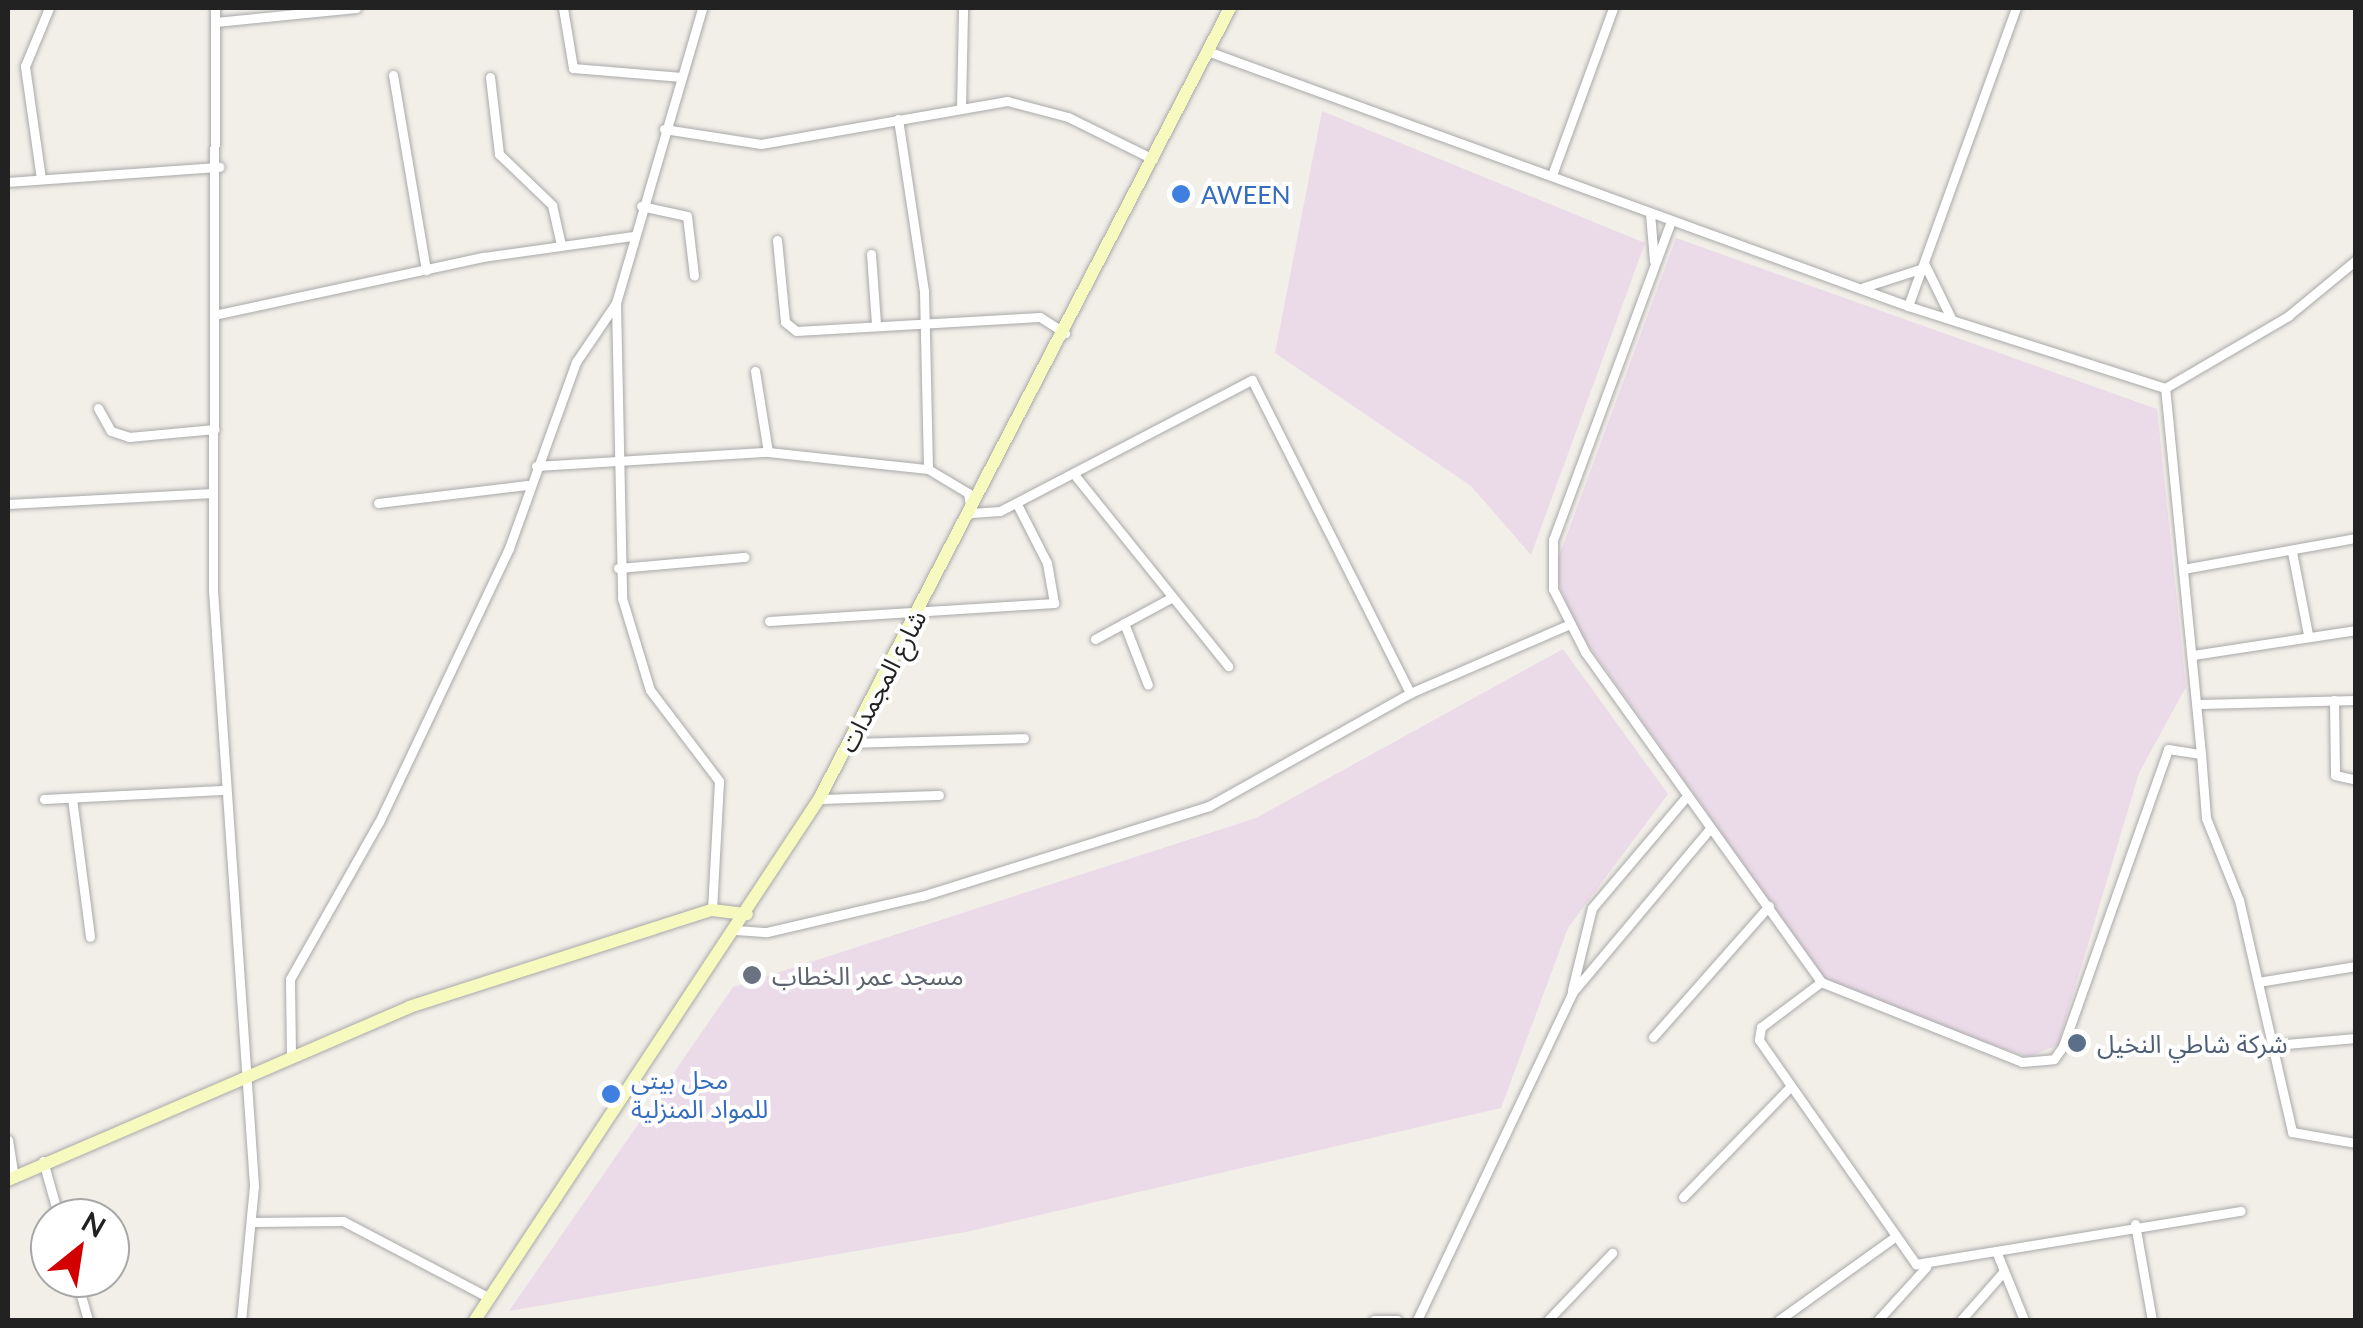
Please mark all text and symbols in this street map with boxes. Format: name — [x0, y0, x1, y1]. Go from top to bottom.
place label: AWEEN — [1201, 179, 1291, 209]
marker: AWEEN — [1170, 183, 1192, 205]
street label: شارع المجمدات — [832, 605, 932, 757]
place label: مسجد عمر الخطاب — [772, 960, 964, 990]
marker: مسجد عمر الخطاب — [741, 964, 763, 986]
place label: شركة شاطي النخيل — [2097, 1028, 2287, 1058]
marker: شركة شاطي النخيل — [2066, 1032, 2088, 1054]
place label: محل بيتي للمواد المنزلية — [631, 1065, 768, 1124]
marker: محل بيتي للمواد المنزلية — [600, 1083, 622, 1105]
north arrow — [30, 1198, 130, 1298]
text: N — [76, 1204, 112, 1244]

